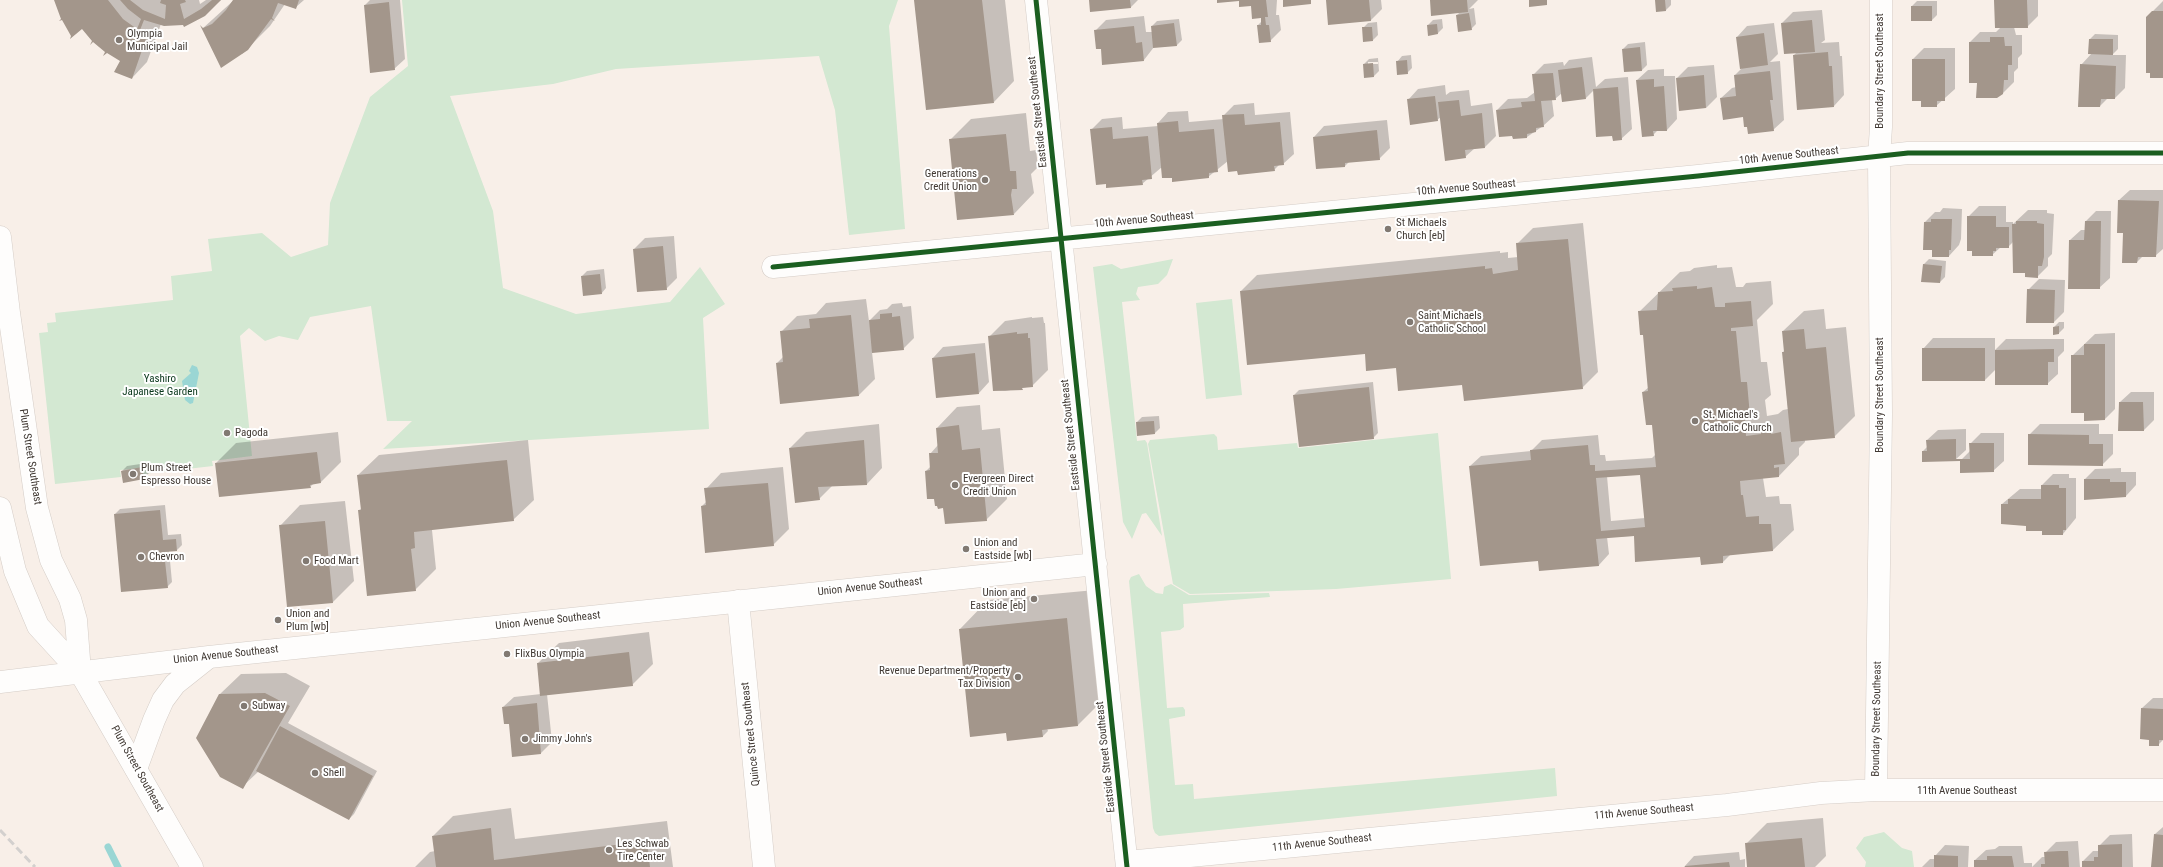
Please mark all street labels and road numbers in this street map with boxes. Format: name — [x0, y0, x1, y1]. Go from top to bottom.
street label: Boundary Street Southeast — [1873, 13, 1887, 129]
street label: Eastside Street Southeast — [1026, 56, 1050, 168]
street label: 10th Avenue Southeast — [1739, 144, 1839, 168]
street label: 10th Avenue Southeast — [1416, 177, 1516, 199]
street label: 10th Avenue Southeast — [1094, 209, 1194, 231]
street label: Boundary Street Southeast — [1873, 337, 1887, 453]
street label: Eastside Street Southeast — [1059, 379, 1083, 491]
street label: Plum Street Southeast — [16, 408, 44, 506]
street label: Union Avenue Southeast — [817, 575, 923, 599]
street label: Union Avenue Southeast — [495, 609, 601, 633]
street label: Union Avenue Southeast — [173, 643, 279, 667]
street label: Boundary Street Southeast — [1869, 661, 1885, 777]
street label: Quince Street Southeast — [739, 681, 763, 787]
street label: Eastside Street Southeast — [1094, 701, 1118, 813]
street label: Plum Street Southeast — [108, 723, 166, 815]
street label: 11th Avenue Southeast — [1917, 784, 2017, 798]
street label: 11th Avenue Southeast — [1594, 801, 1694, 823]
street label: 11th Avenue Southeast — [1272, 831, 1372, 855]

